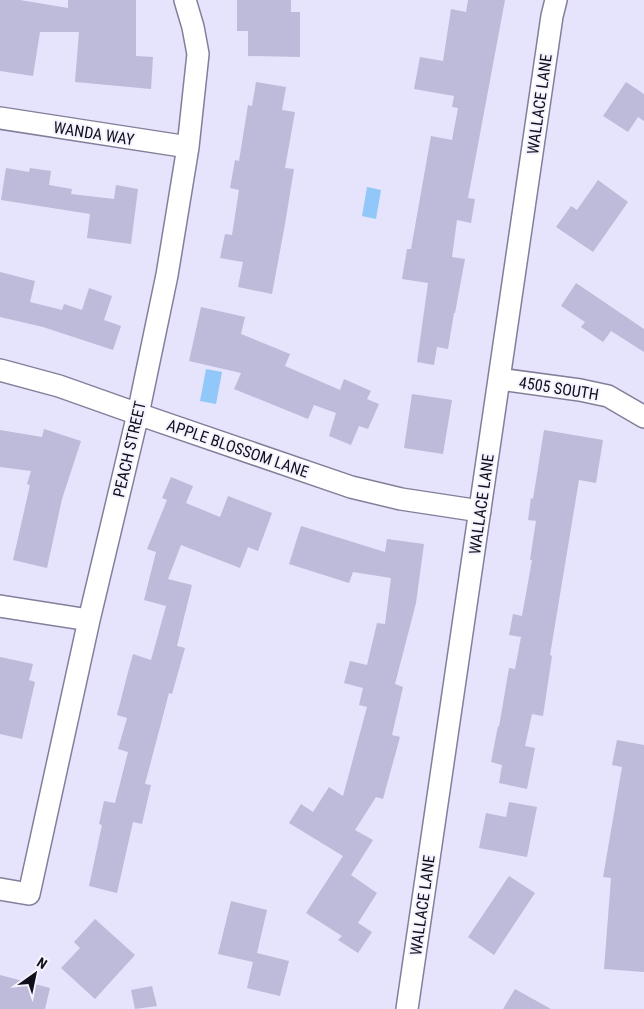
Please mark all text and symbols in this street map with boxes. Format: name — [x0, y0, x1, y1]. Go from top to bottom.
street label: WALLACE LANE — [523, 53, 556, 155]
street label: WANDA WAY — [52, 118, 136, 149]
street label: 4505 SOUTH — [518, 373, 600, 404]
street label: PEACH STREET — [109, 399, 150, 499]
street label: APPLE BLOSSOM LANE — [165, 415, 311, 482]
street label: WALLACE LANE — [465, 453, 498, 555]
street label: WALLACE LANE — [406, 854, 439, 956]
north arrow — [10, 949, 60, 999]
text: N — [34, 954, 50, 972]

